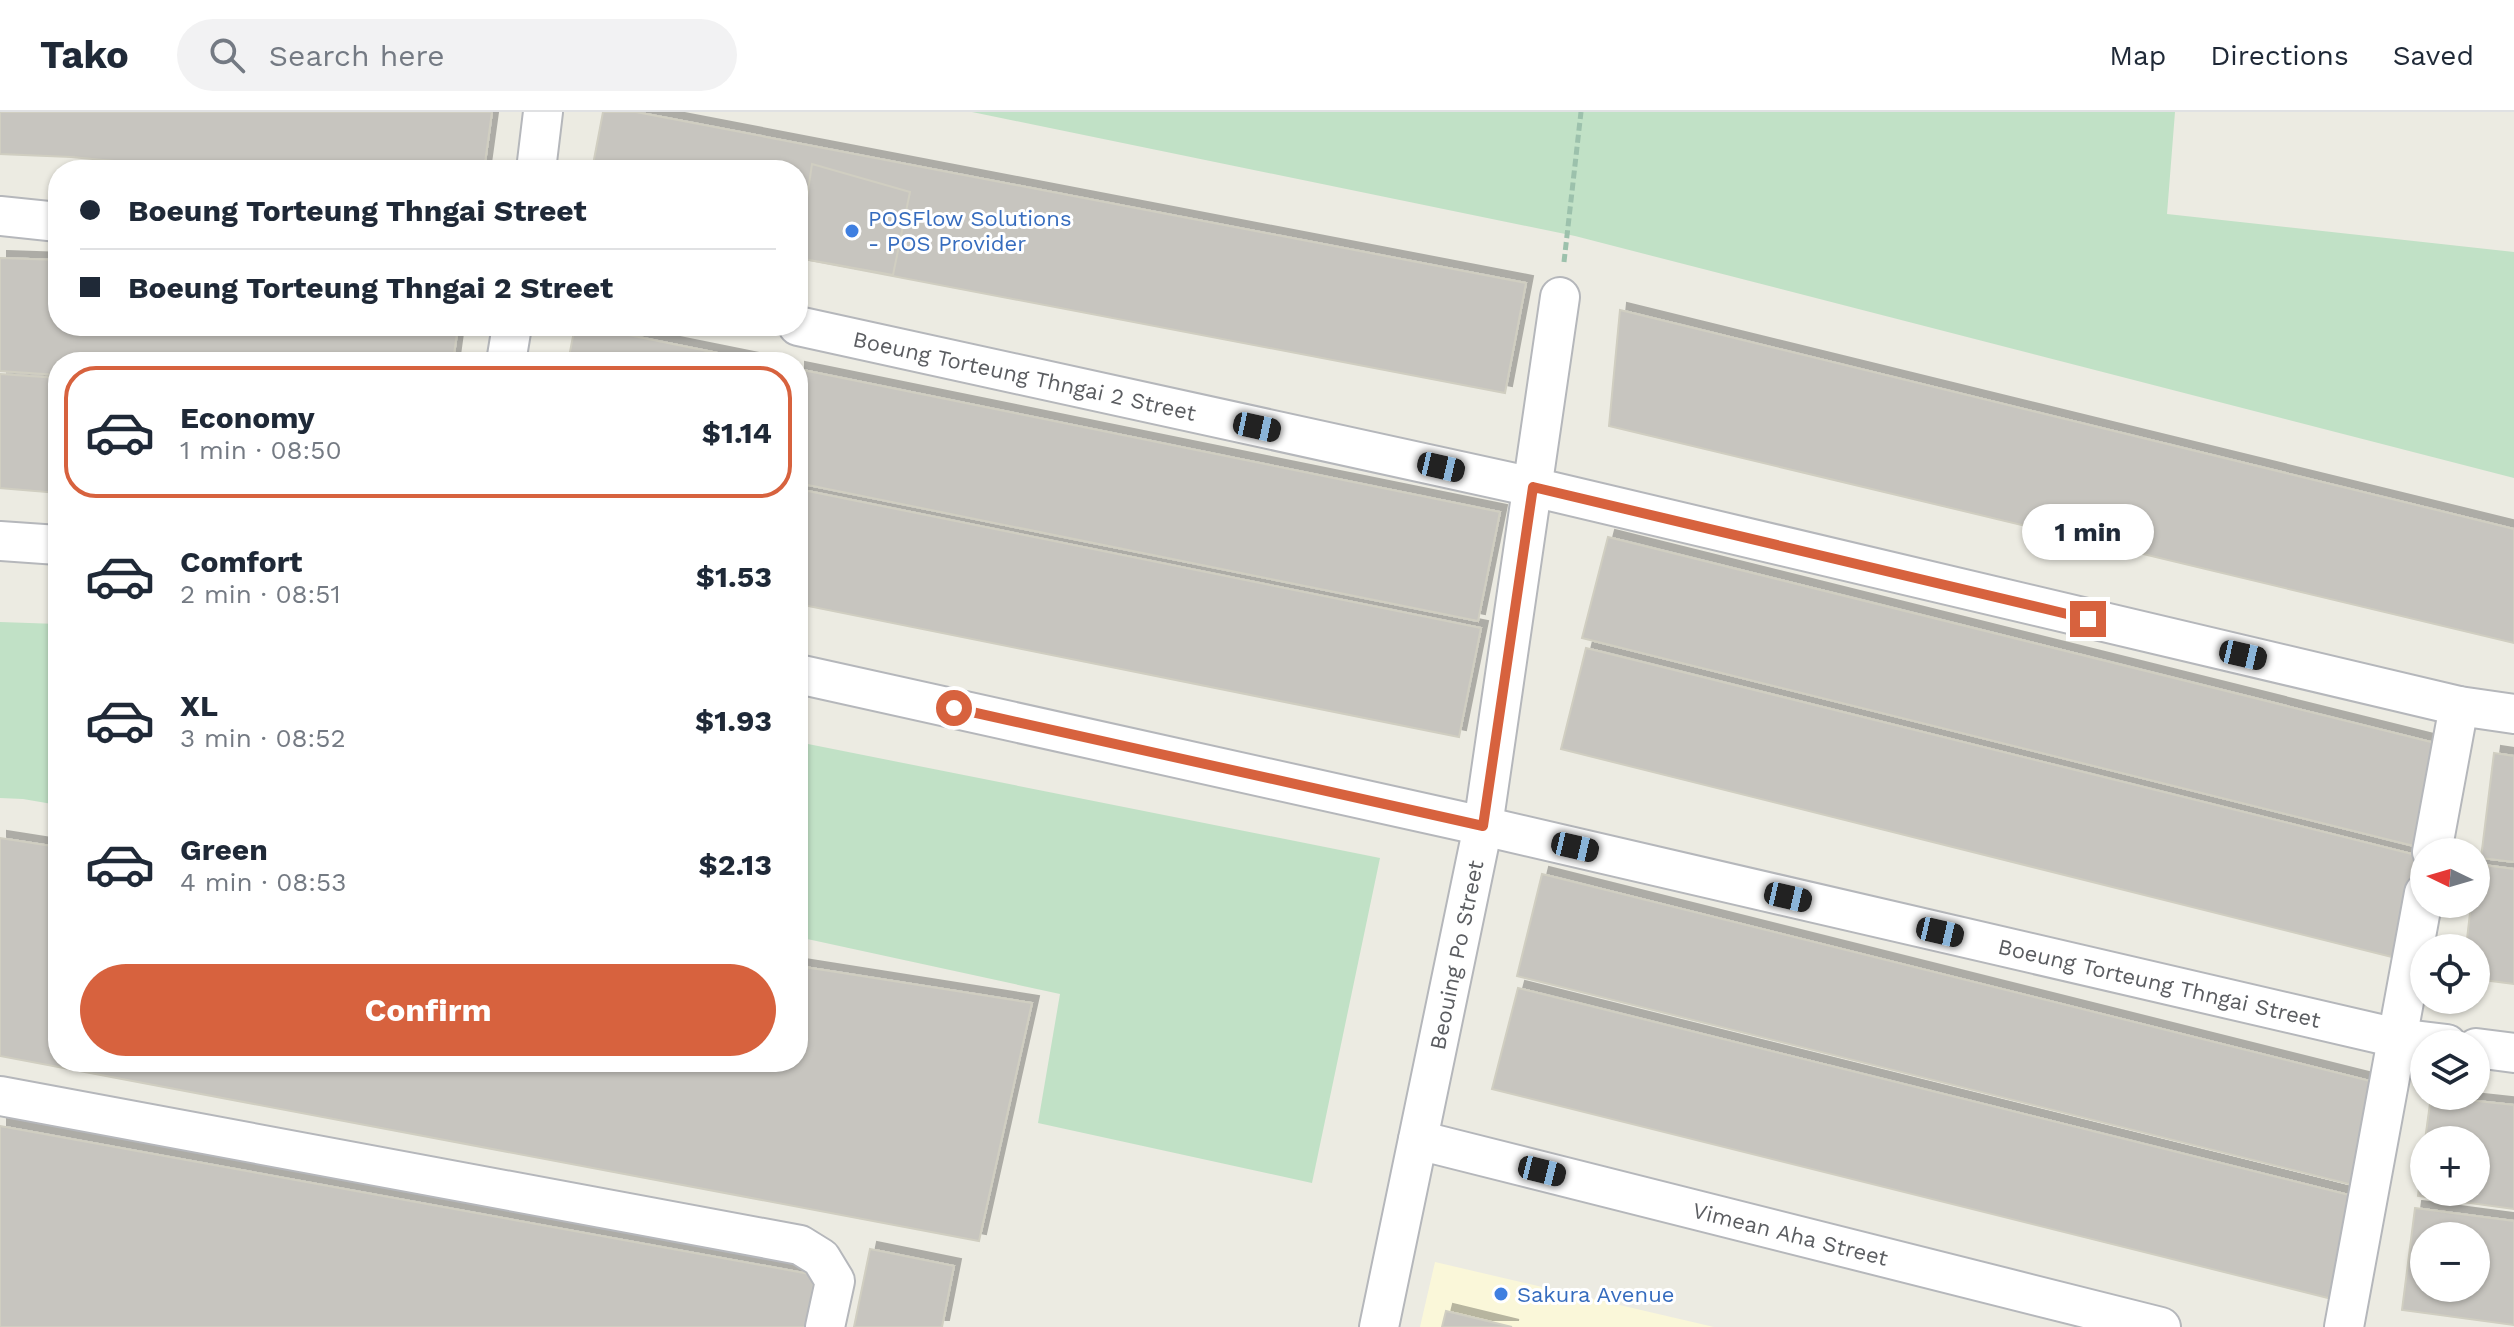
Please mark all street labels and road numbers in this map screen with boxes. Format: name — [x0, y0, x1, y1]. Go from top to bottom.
street label: Boeung Torteung Thngai 2 Street — [851, 326, 1198, 426]
street label: Beouing Po Street — [1425, 858, 1489, 1052]
street label: Boeung Torteung Thngai Street — [1996, 934, 2323, 1033]
street label: Vimean Aha Street — [1690, 1198, 1890, 1271]

